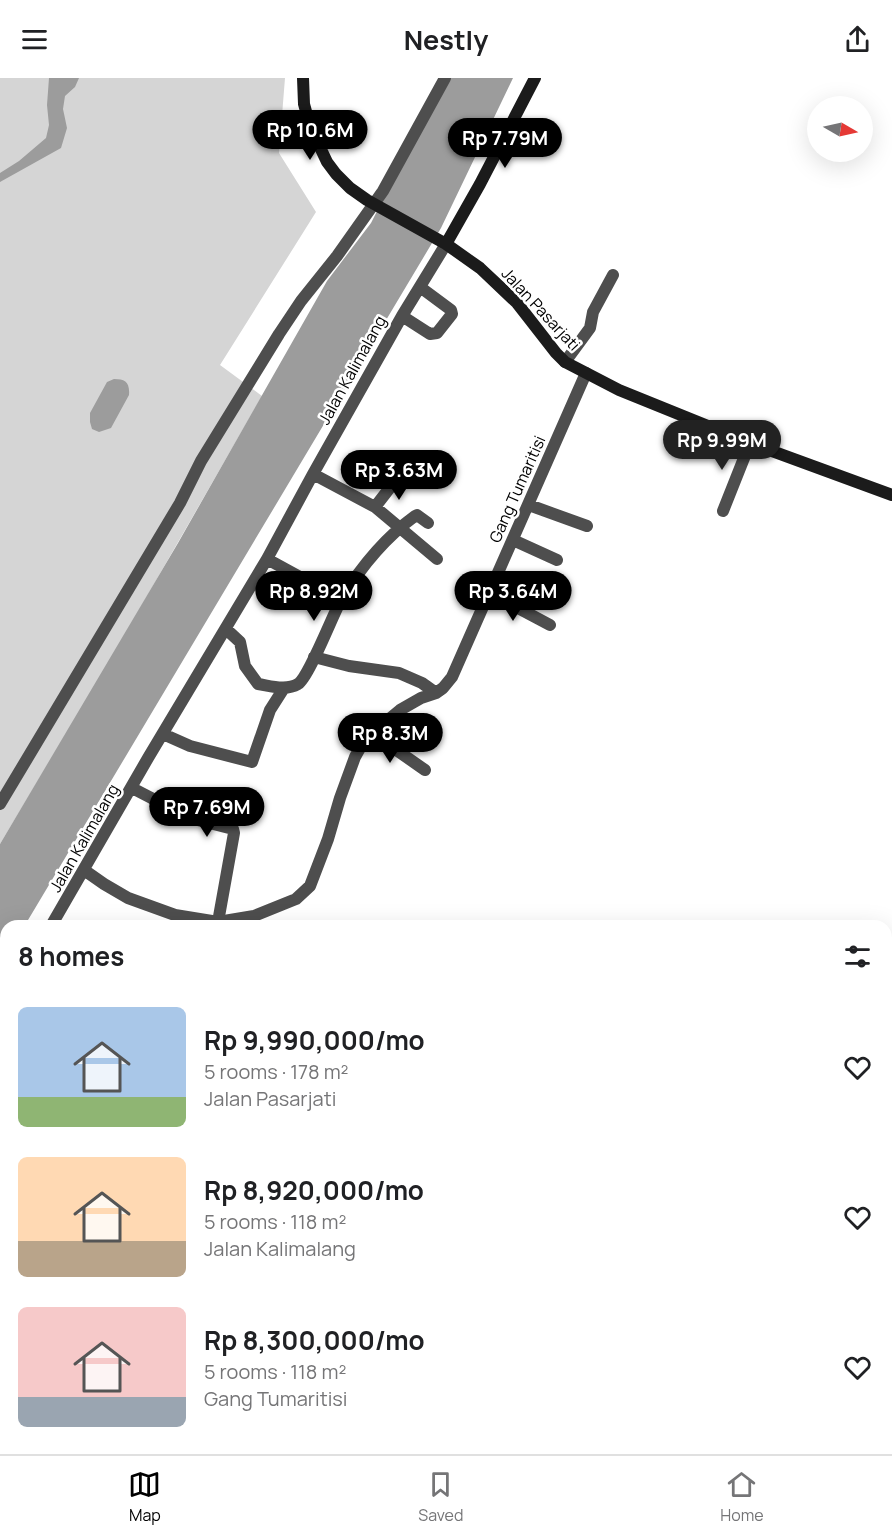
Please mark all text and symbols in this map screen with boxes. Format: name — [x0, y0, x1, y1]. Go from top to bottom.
text: Nestly — [404, 21, 488, 58]
icon: menu — [18, 23, 51, 56]
icon: share — [841, 23, 874, 56]
north arrow — [807, 96, 873, 162]
map controls — [807, 96, 873, 162]
pin: Rp 10.6M — [248, 110, 372, 161]
text: Rp 10.6M — [266, 116, 354, 143]
pin: Rp 7.79M — [443, 118, 567, 169]
text: Rp 7.79M — [462, 124, 548, 151]
street label: Jalan Pasarjati — [497, 263, 585, 355]
street label: Jalan Kalimalang — [313, 312, 391, 428]
pin: Rp 9.99M — [660, 420, 784, 471]
text: Rp 9.99M — [677, 426, 767, 453]
street label: Gang Tumaritisi — [484, 432, 550, 546]
pin: Rp 3.63M — [337, 450, 461, 501]
text: Rp 3.63M — [355, 456, 443, 483]
pin: Rp 8.92M — [252, 571, 376, 622]
pin: Rp 3.64M — [451, 571, 575, 622]
text: Rp 8.92M — [269, 577, 359, 604]
text: Rp 3.64M — [469, 577, 557, 604]
pin: Rp 8.3M — [335, 713, 445, 764]
text: Rp 8.3M — [352, 719, 428, 746]
street label: Jalan Kalimalang — [44, 780, 124, 896]
pin: Rp 7.69M — [145, 787, 269, 838]
text: Rp 7.69M — [163, 793, 251, 820]
text: 8 homes — [18, 938, 124, 974]
icon: filters — [841, 940, 874, 973]
text: Rp 9,990,000/mo — [204, 1022, 425, 1058]
icon: home — [66, 1031, 138, 1103]
icon: heart — [841, 1051, 874, 1084]
text: 5 rooms · 178 m² — [204, 1058, 349, 1085]
text: Jalan Pasarjati — [204, 1085, 336, 1112]
text: Rp 8,920,000/mo — [204, 1172, 424, 1208]
icon: home — [66, 1181, 138, 1253]
icon: heart — [841, 1201, 874, 1234]
text: 5 rooms · 118 m² — [204, 1208, 346, 1235]
text: Jalan Kalimalang — [204, 1235, 356, 1262]
text: Rp 8,300,000/mo — [204, 1322, 424, 1358]
icon: home — [66, 1331, 138, 1403]
icon: heart — [841, 1351, 874, 1384]
text: 5 rooms · 118 m² — [204, 1358, 346, 1385]
text: Gang Tumaritisi — [204, 1385, 348, 1412]
tab: Map — [128, 1468, 161, 1526]
tab: Saved — [418, 1468, 463, 1526]
tab: Home — [720, 1468, 764, 1526]

